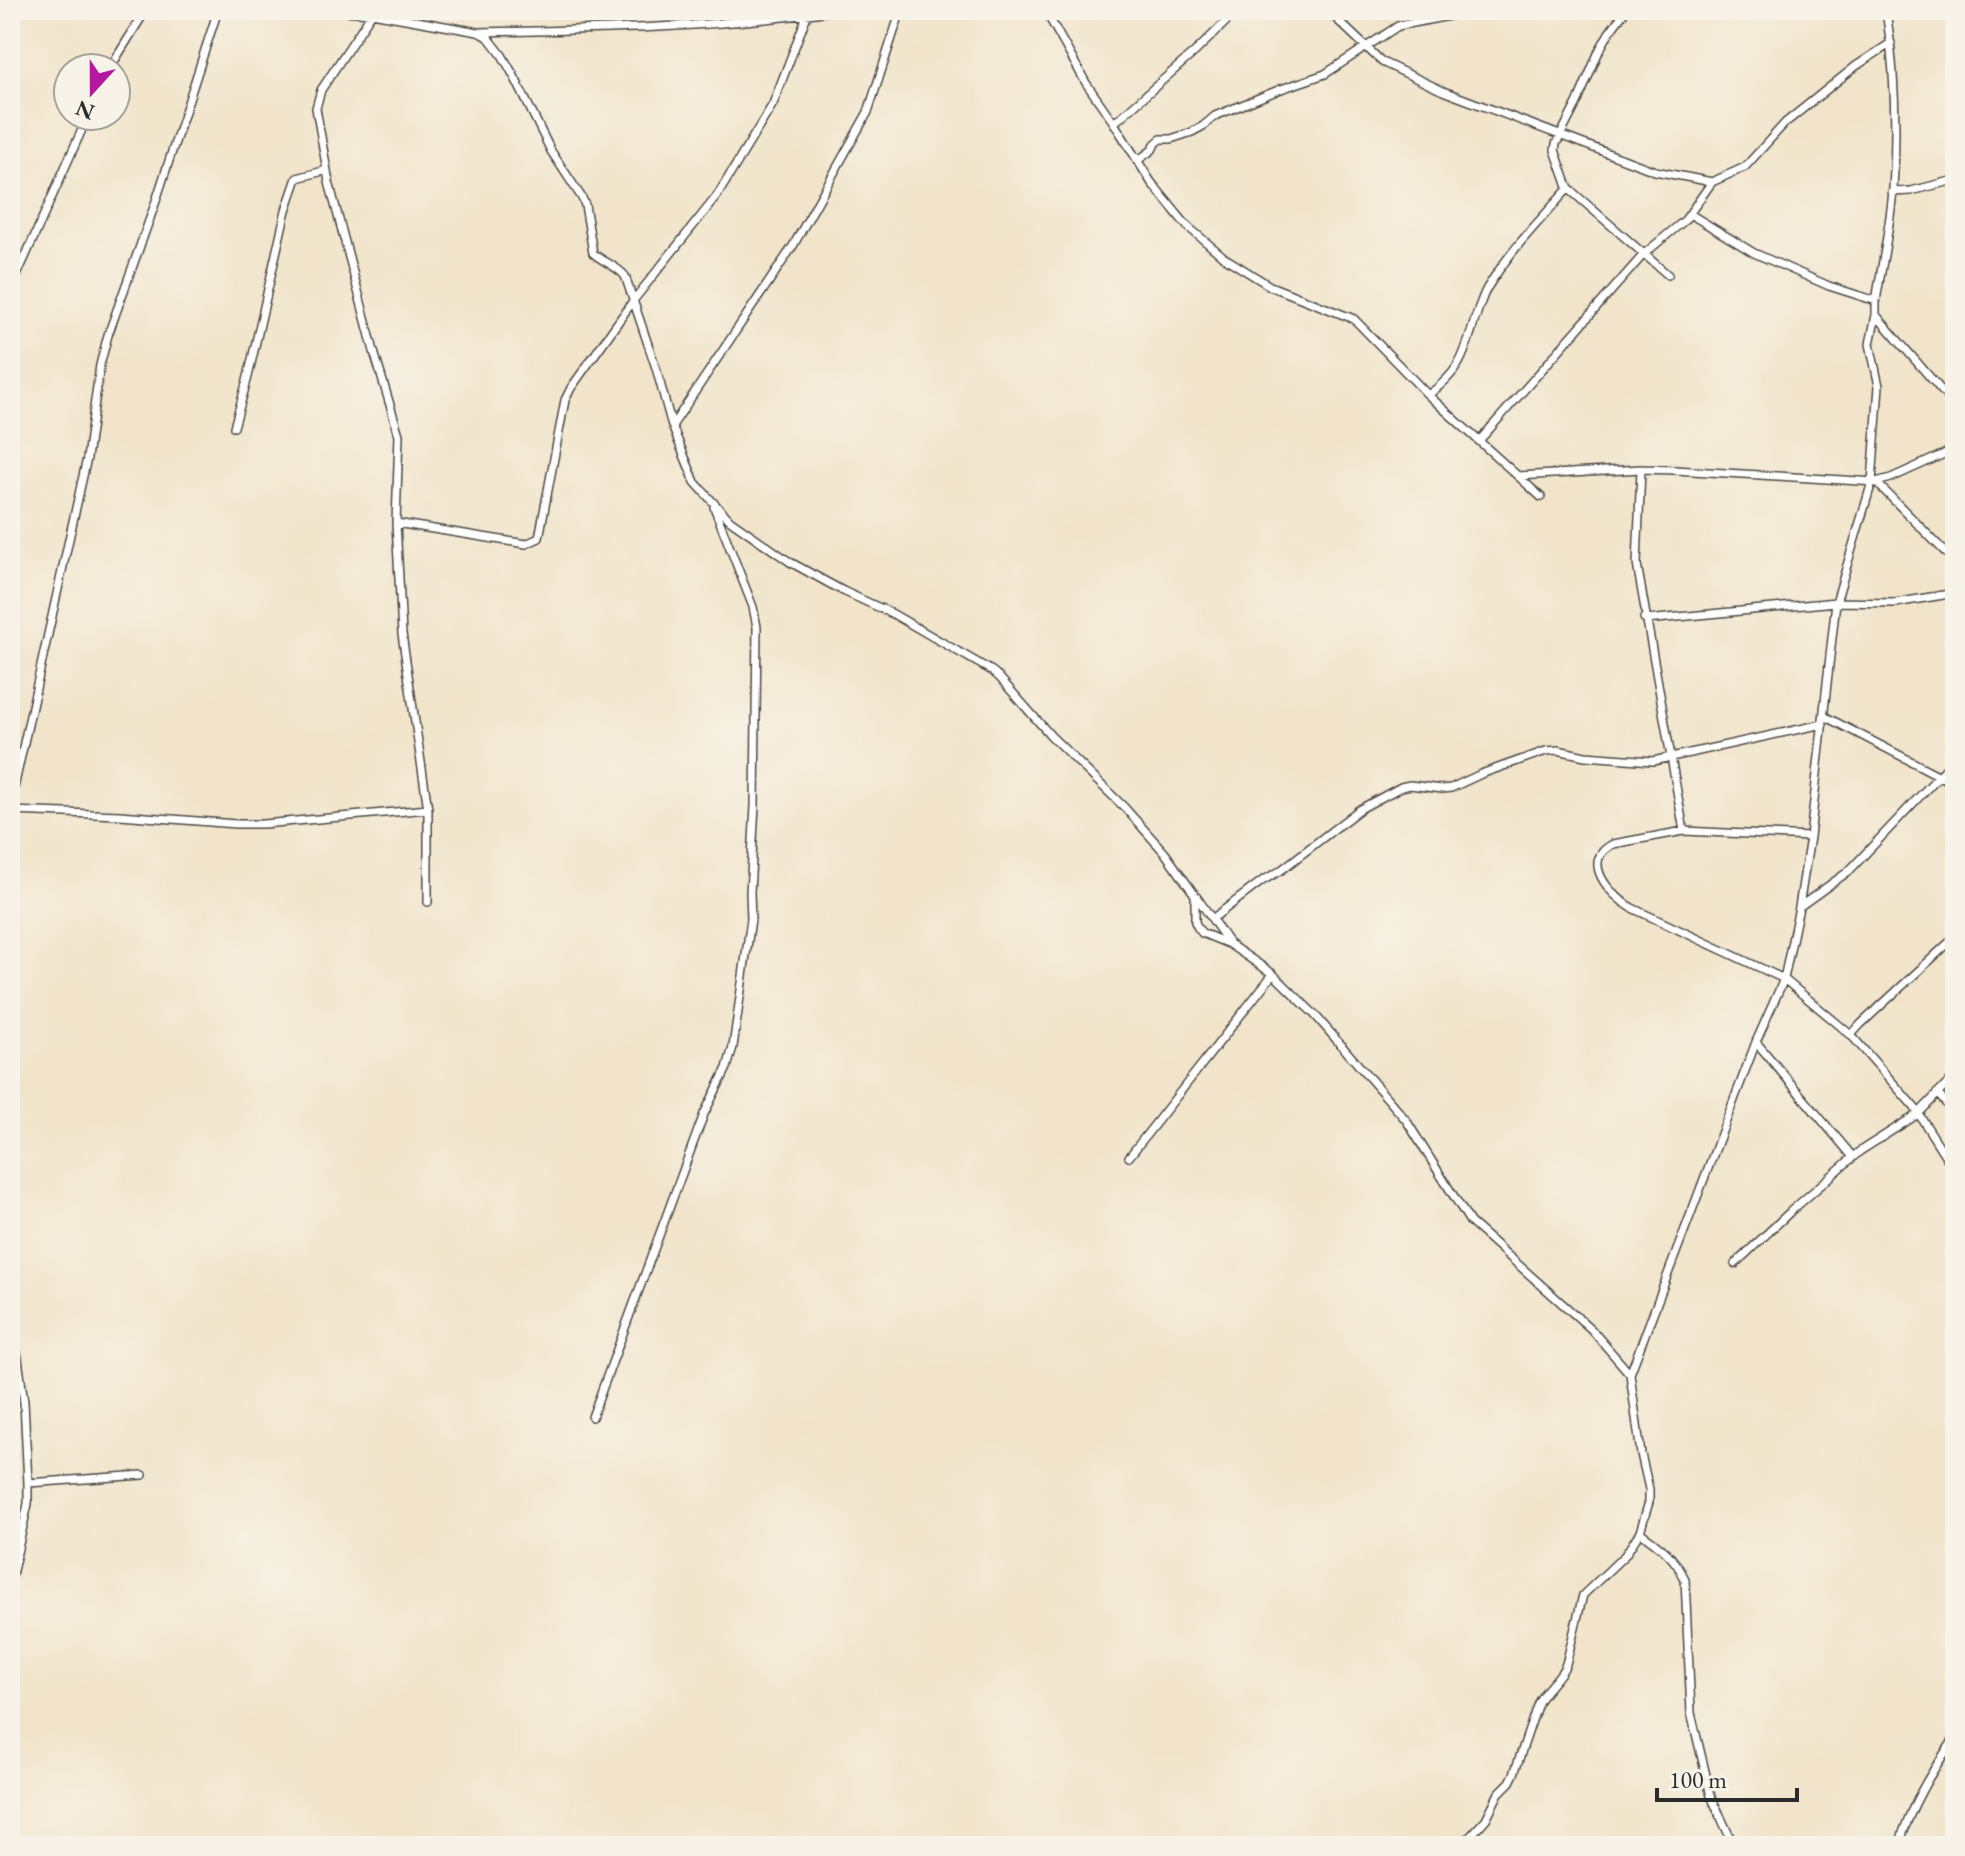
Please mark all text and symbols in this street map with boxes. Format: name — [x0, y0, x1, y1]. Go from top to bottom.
north arrow — [52, 52, 132, 132]
text: N — [71, 93, 99, 127]
scale bar — [1657, 1752, 1797, 1802]
text: 100 m — [1669, 1764, 1727, 1795]

